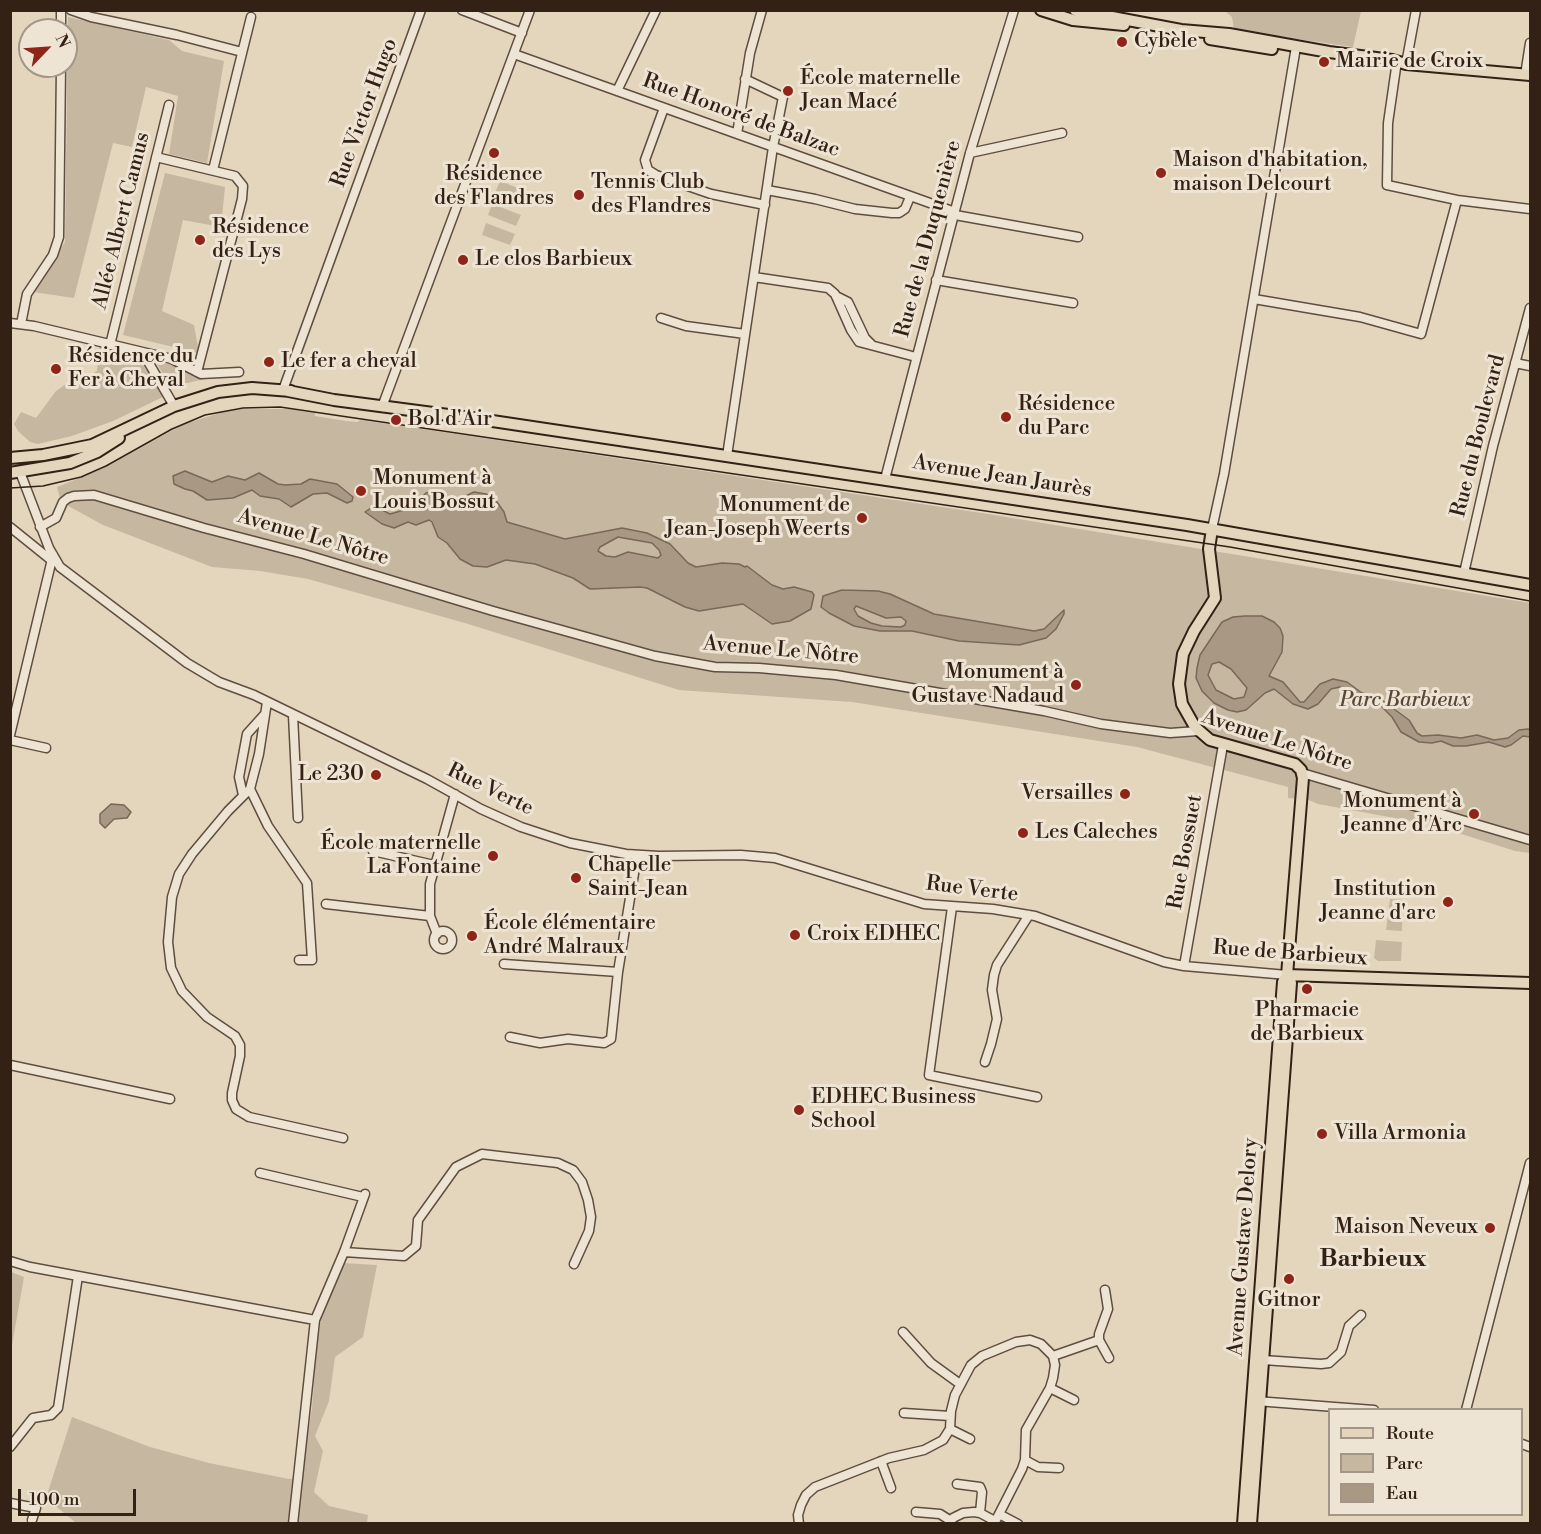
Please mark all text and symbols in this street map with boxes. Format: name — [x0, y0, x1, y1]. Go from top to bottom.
north arrow — [18, 18, 78, 78]
place label: Cybèle — [1134, 29, 1198, 55]
text: N — [51, 31, 74, 51]
street label: Rue Victor Hugo — [326, 35, 404, 191]
marker: Cybèle — [1115, 35, 1129, 49]
place label: Mairie de Croix — [1336, 49, 1483, 75]
marker: Mairie de Croix — [1317, 55, 1331, 69]
place label: École maternelle Jean Macé — [800, 66, 961, 116]
street label: Rue Honoré de Balzac — [639, 69, 843, 163]
marker: École maternelle Jean Macé — [781, 84, 795, 98]
street label: Allée Albert Camus — [88, 130, 156, 312]
street label: Rue de la Duquenière — [891, 138, 967, 340]
marker: Résidence des Flandres — [487, 146, 501, 160]
place label: Maison d'habitation, maison Delcourt — [1173, 148, 1367, 198]
place label: Résidence des Flandres — [434, 162, 554, 212]
marker: Maison d'habitation, maison Delcourt — [1154, 166, 1168, 180]
place label: Tennis Club des Flandres — [591, 170, 711, 220]
marker: Tennis Club des Flandres — [572, 188, 586, 202]
place label: Résidence des Lys — [212, 215, 309, 265]
marker: Résidence des Lys — [193, 233, 207, 247]
place label: Le clos Barbieux — [475, 247, 632, 273]
marker: Le clos Barbieux — [456, 253, 470, 267]
place label: Résidence du Fer à Cheval — [68, 344, 194, 394]
place label: Le fer a cheval — [281, 349, 417, 375]
street label: Rue du Boulevard — [1447, 352, 1511, 520]
marker: Le fer a cheval — [262, 355, 276, 369]
marker: Résidence du Fer à Cheval — [49, 362, 63, 376]
place label: Résidence du Parc — [1018, 392, 1115, 442]
place label: Bol d'Air — [408, 407, 492, 433]
marker: Résidence du Parc — [999, 410, 1013, 424]
marker: Bol d'Air — [389, 413, 403, 427]
street label: Avenue Jean Jaurès — [911, 450, 1093, 504]
place label: Monument à Louis Bossut — [373, 466, 495, 516]
marker: Monument à Louis Bossut — [354, 484, 368, 498]
place label: Monument de Jean-Joseph Weerts — [665, 493, 850, 543]
street label: Avenue Le Nôtre — [234, 504, 392, 572]
marker: Monument de Jean-Joseph Weerts — [855, 511, 869, 525]
street label: Avenue Le Nôtre — [702, 632, 860, 670]
place label: Monument à Gustave Nadaud — [912, 660, 1064, 710]
marker: Monument à Gustave Nadaud — [1069, 678, 1083, 692]
park label: Parc Barbieux — [1339, 688, 1471, 714]
street label: Avenue Le Nôtre — [1199, 705, 1355, 777]
street label: Rue Verte — [443, 758, 537, 822]
place label: Le 230 — [298, 762, 364, 788]
marker: Le 230 — [369, 768, 383, 782]
place label: Versailles — [1021, 781, 1113, 807]
marker: Versailles — [1118, 787, 1132, 801]
place label: Monument à Jeanne d'Arc — [1341, 789, 1462, 839]
street label: Rue Bossuet — [1163, 793, 1209, 911]
marker: Monument à Jeanne d'Arc — [1467, 807, 1481, 821]
place label: Les Caleches — [1035, 820, 1158, 846]
marker: Les Caleches — [1016, 826, 1030, 840]
place label: École maternelle La Fontaine — [320, 831, 481, 881]
marker: École maternelle La Fontaine — [486, 849, 500, 863]
place label: Chapelle Saint-Jean — [588, 853, 688, 903]
marker: Chapelle Saint-Jean — [569, 871, 583, 885]
street label: Rue Verte — [924, 872, 1020, 908]
place label: Institution Jeanne d'arc — [1319, 877, 1436, 927]
marker: Institution Jeanne d'arc — [1441, 895, 1455, 909]
place label: École élémentaire André Malraux — [484, 911, 656, 961]
place label: Croix EDHEC — [807, 922, 940, 948]
marker: Croix EDHEC — [788, 928, 802, 942]
marker: École élémentaire André Malraux — [465, 929, 479, 943]
street label: Rue de Barbieux — [1212, 936, 1368, 972]
marker: Pharmacie de Barbieux — [1300, 982, 1314, 996]
place label: Pharmacie de Barbieux — [1250, 998, 1364, 1048]
place label: EDHEC Business School — [811, 1085, 976, 1135]
marker: EDHEC Business School — [792, 1103, 806, 1117]
place label: Villa Armonia — [1334, 1121, 1466, 1147]
marker: Villa Armonia — [1315, 1127, 1329, 1141]
street label: Avenue Gustave Delory — [1224, 1137, 1264, 1357]
place label: Maison Neveux — [1335, 1215, 1478, 1241]
marker: Maison Neveux — [1483, 1221, 1497, 1235]
district label: Barbieux — [1320, 1246, 1426, 1274]
marker: Gitnor — [1282, 1272, 1296, 1286]
place label: Gitnor — [1258, 1288, 1320, 1314]
legend — [1328, 1408, 1523, 1516]
text: Route — [1386, 1422, 1434, 1445]
text: Parc — [1386, 1452, 1423, 1475]
scale bar — [21, 1477, 140, 1515]
text: Eau — [1386, 1482, 1418, 1505]
text: 100 m — [29, 1488, 80, 1511]

